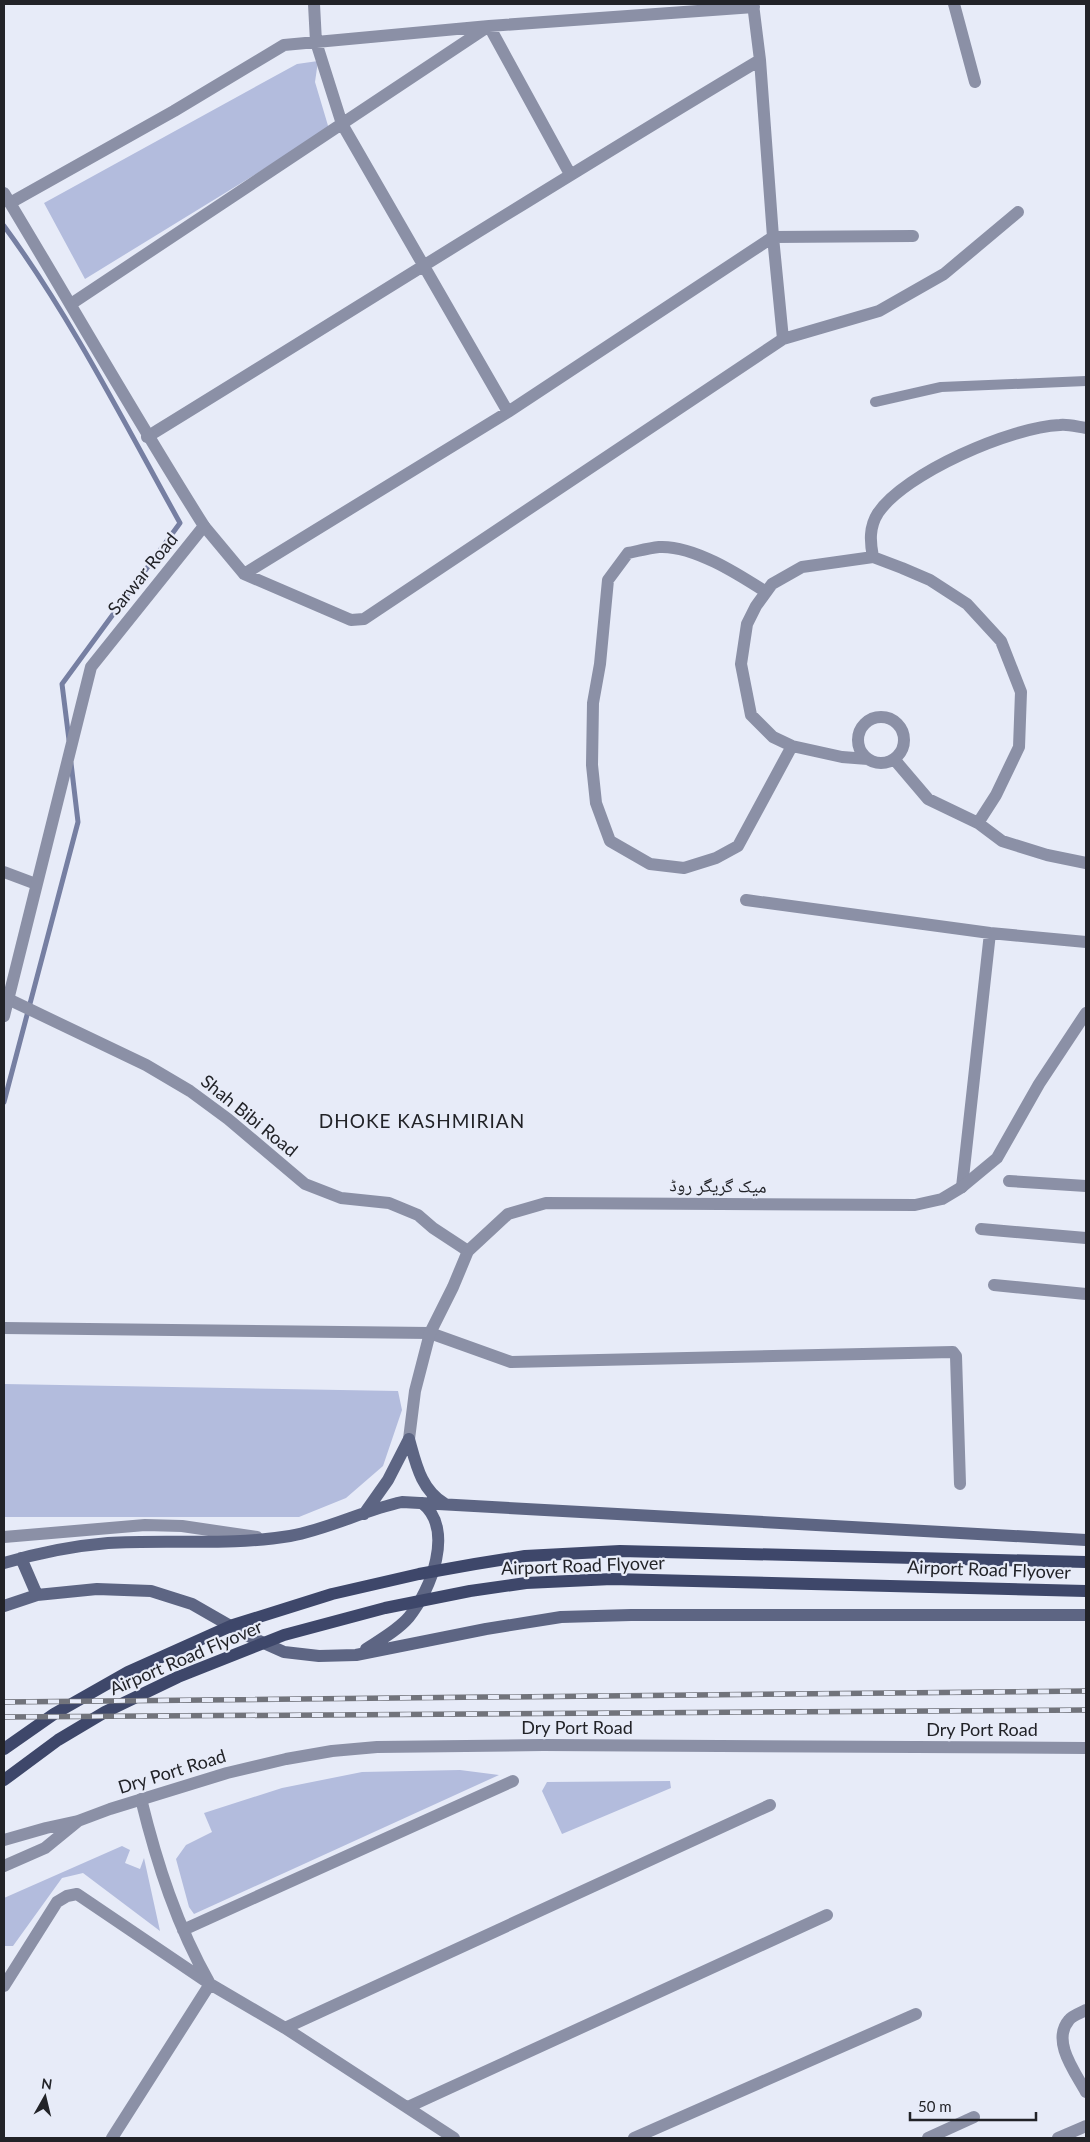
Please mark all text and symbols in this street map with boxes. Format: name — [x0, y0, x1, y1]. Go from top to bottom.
street label: Sarwar Road — [103, 528, 182, 619]
street label: Shah Bibi Road — [197, 1070, 302, 1161]
district label: DHOKE KASHMIRIAN — [319, 1109, 525, 1132]
street label: میک گریگر روڈ — [669, 1173, 767, 1197]
street label: Airport Road Flyover — [501, 1551, 666, 1579]
street label: Airport Road Flyover — [907, 1555, 1072, 1583]
street label: Airport Road Flyover — [106, 1615, 266, 1699]
street label: Dry Port Road — [521, 1716, 633, 1738]
street label: Dry Port Road — [926, 1718, 1038, 1740]
street label: Dry Port Road — [115, 1744, 228, 1798]
north arrow — [20, 2072, 70, 2122]
text: N — [40, 2074, 53, 2093]
scale bar — [910, 2090, 1036, 2122]
text: 50 m — [918, 2097, 952, 2115]

